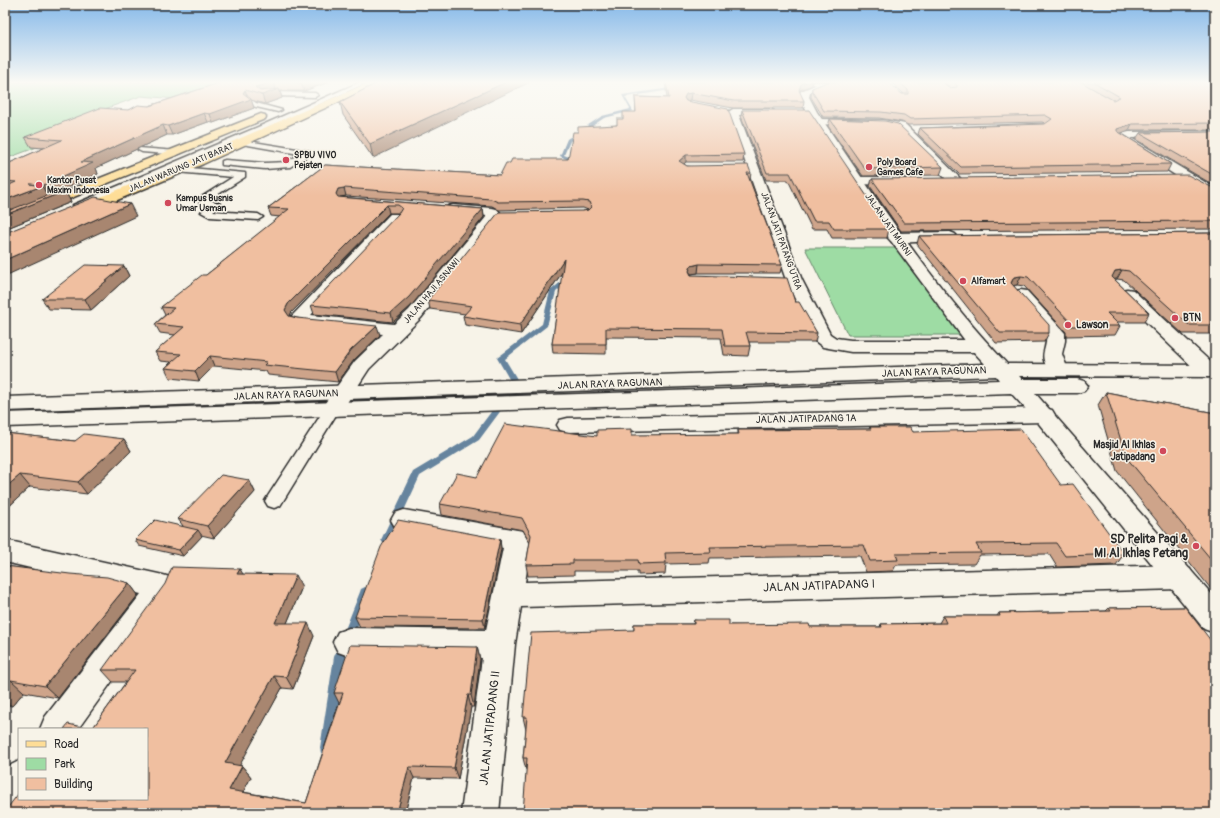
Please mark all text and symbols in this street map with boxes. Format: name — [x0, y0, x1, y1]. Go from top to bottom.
street label: JALAN WARUNG JATI BARAT — [127, 141, 235, 195]
place label: SPBU VIVO Pejaten — [294, 150, 337, 171]
marker: SPBU VIVO Pejaten — [281, 155, 291, 165]
place label: Poly Board Games Cafe — [877, 157, 923, 178]
marker: Poly Board Games Cafe — [864, 162, 874, 172]
place label: Kantor Pusat Maxim Indonesia — [47, 175, 110, 196]
marker: Kantor Pusat Maxim Indonesia — [34, 180, 44, 190]
street label: JALAN JATI PATANG UTRA — [758, 190, 804, 292]
street label: JALAN JATI MURNI — [862, 191, 914, 259]
place label: Kampus Busnis Umar Usman — [176, 193, 234, 214]
marker: Kampus Busnis Umar Usman — [163, 198, 173, 208]
street label: JALAN HAJI ASNAWI — [401, 256, 463, 326]
marker: Alfamart — [958, 276, 968, 286]
place label: Alfamart — [971, 276, 1006, 287]
place label: BTN — [1183, 312, 1201, 324]
marker: BTN — [1170, 313, 1180, 323]
place label: Lawson — [1076, 319, 1109, 331]
marker: Lawson — [1063, 320, 1073, 330]
street label: JALAN RAYA RAGUNAN — [882, 364, 987, 380]
street label: JALAN RAYA RAGUNAN — [558, 376, 663, 392]
street label: JALAN RAYA RAGUNAN — [234, 387, 339, 403]
street label: JALAN JATIPADANG 1A — [755, 412, 857, 426]
place label: Masjid Al Ikhlas Jatipadang — [1093, 439, 1156, 463]
marker: Masjid Al Ikhlas Jatipadang — [1158, 446, 1168, 456]
place label: SD Pelita Pagi & MI Al Ikhlas Petang — [1094, 532, 1188, 561]
marker: SD Pelita Pagi & MI Al Ikhlas Petang — [1191, 541, 1201, 551]
street label: JALAN JATIPADANG I — [763, 577, 875, 595]
street label: JALAN JATIPADANG II — [477, 670, 503, 786]
legend — [18, 728, 148, 800]
text: Road — [54, 737, 79, 752]
text: Park — [54, 757, 75, 772]
text: Building — [54, 777, 93, 792]

